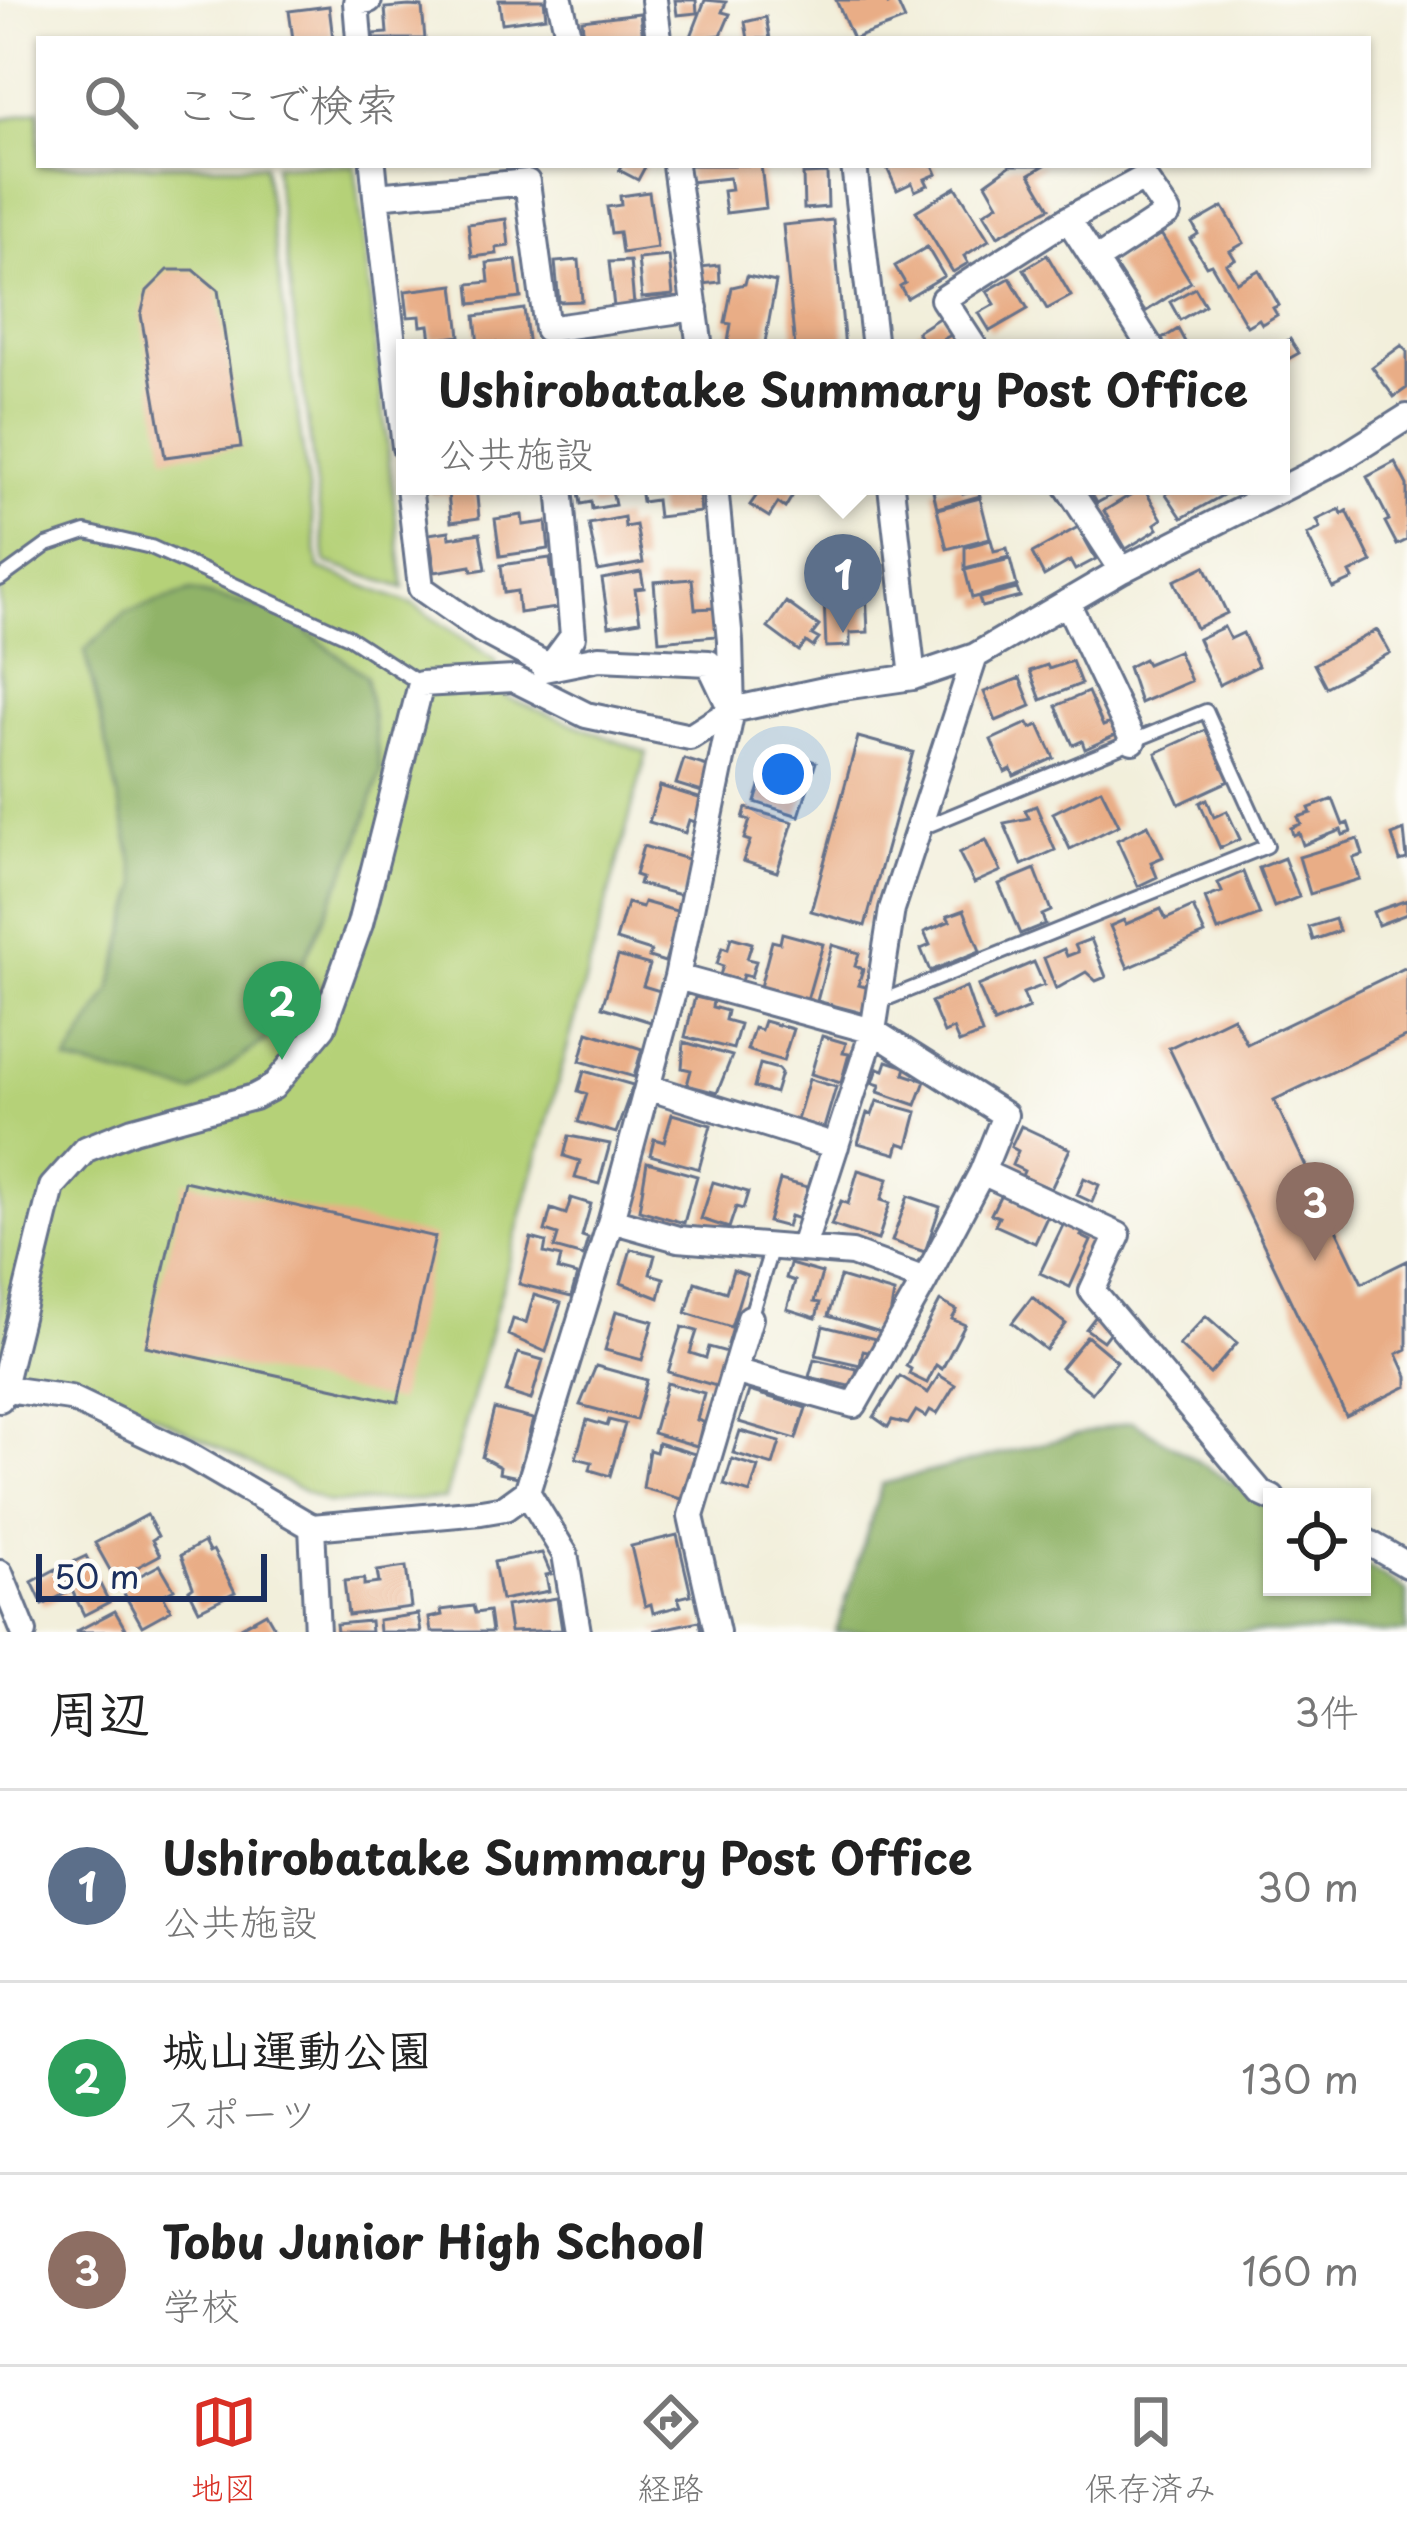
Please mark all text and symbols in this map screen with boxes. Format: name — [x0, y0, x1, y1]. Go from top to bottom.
search box — [36, 36, 1371, 168]
text: ここで検索 — [174, 68, 399, 136]
icon: search — [78, 69, 144, 135]
popup — [396, 339, 1290, 495]
text: Ushirobatake Summary Post Office — [438, 354, 1248, 422]
text: 公共施設 — [438, 422, 594, 481]
pin: 1 — [804, 534, 882, 633]
your location — [753, 744, 813, 804]
pin: 2 — [243, 961, 321, 1060]
pin: 3 — [1276, 1162, 1354, 1261]
map controls — [1263, 1488, 1371, 1596]
button: locate — [1263, 1488, 1371, 1596]
scale bar — [36, 1548, 267, 1601]
text: 50 m — [54, 1550, 140, 1600]
text: 周辺 — [48, 1672, 150, 1749]
text: 3件 — [1294, 1681, 1359, 1740]
text: Ushirobatake Summary Post Office — [162, 1822, 972, 1890]
text: 1 — [78, 1856, 96, 1915]
text: 30 m — [1256, 1856, 1359, 1915]
text: 公共施設 — [162, 1890, 318, 1949]
text: 城山運動公園 — [162, 2014, 432, 2082]
text: 2 — [73, 2048, 101, 2107]
text: 130 m — [1241, 2048, 1359, 2107]
text: スポーツ — [162, 2082, 317, 2141]
text: Tobu Junior High School — [162, 2206, 704, 2274]
text: 3 — [74, 2240, 100, 2299]
text: 160 m — [1242, 2240, 1359, 2299]
text: 学校 — [162, 2274, 240, 2333]
tab: 地図 — [191, 2389, 257, 2511]
tab: 経路 — [638, 2389, 704, 2511]
tab: 保存済み — [1085, 2389, 1217, 2511]

